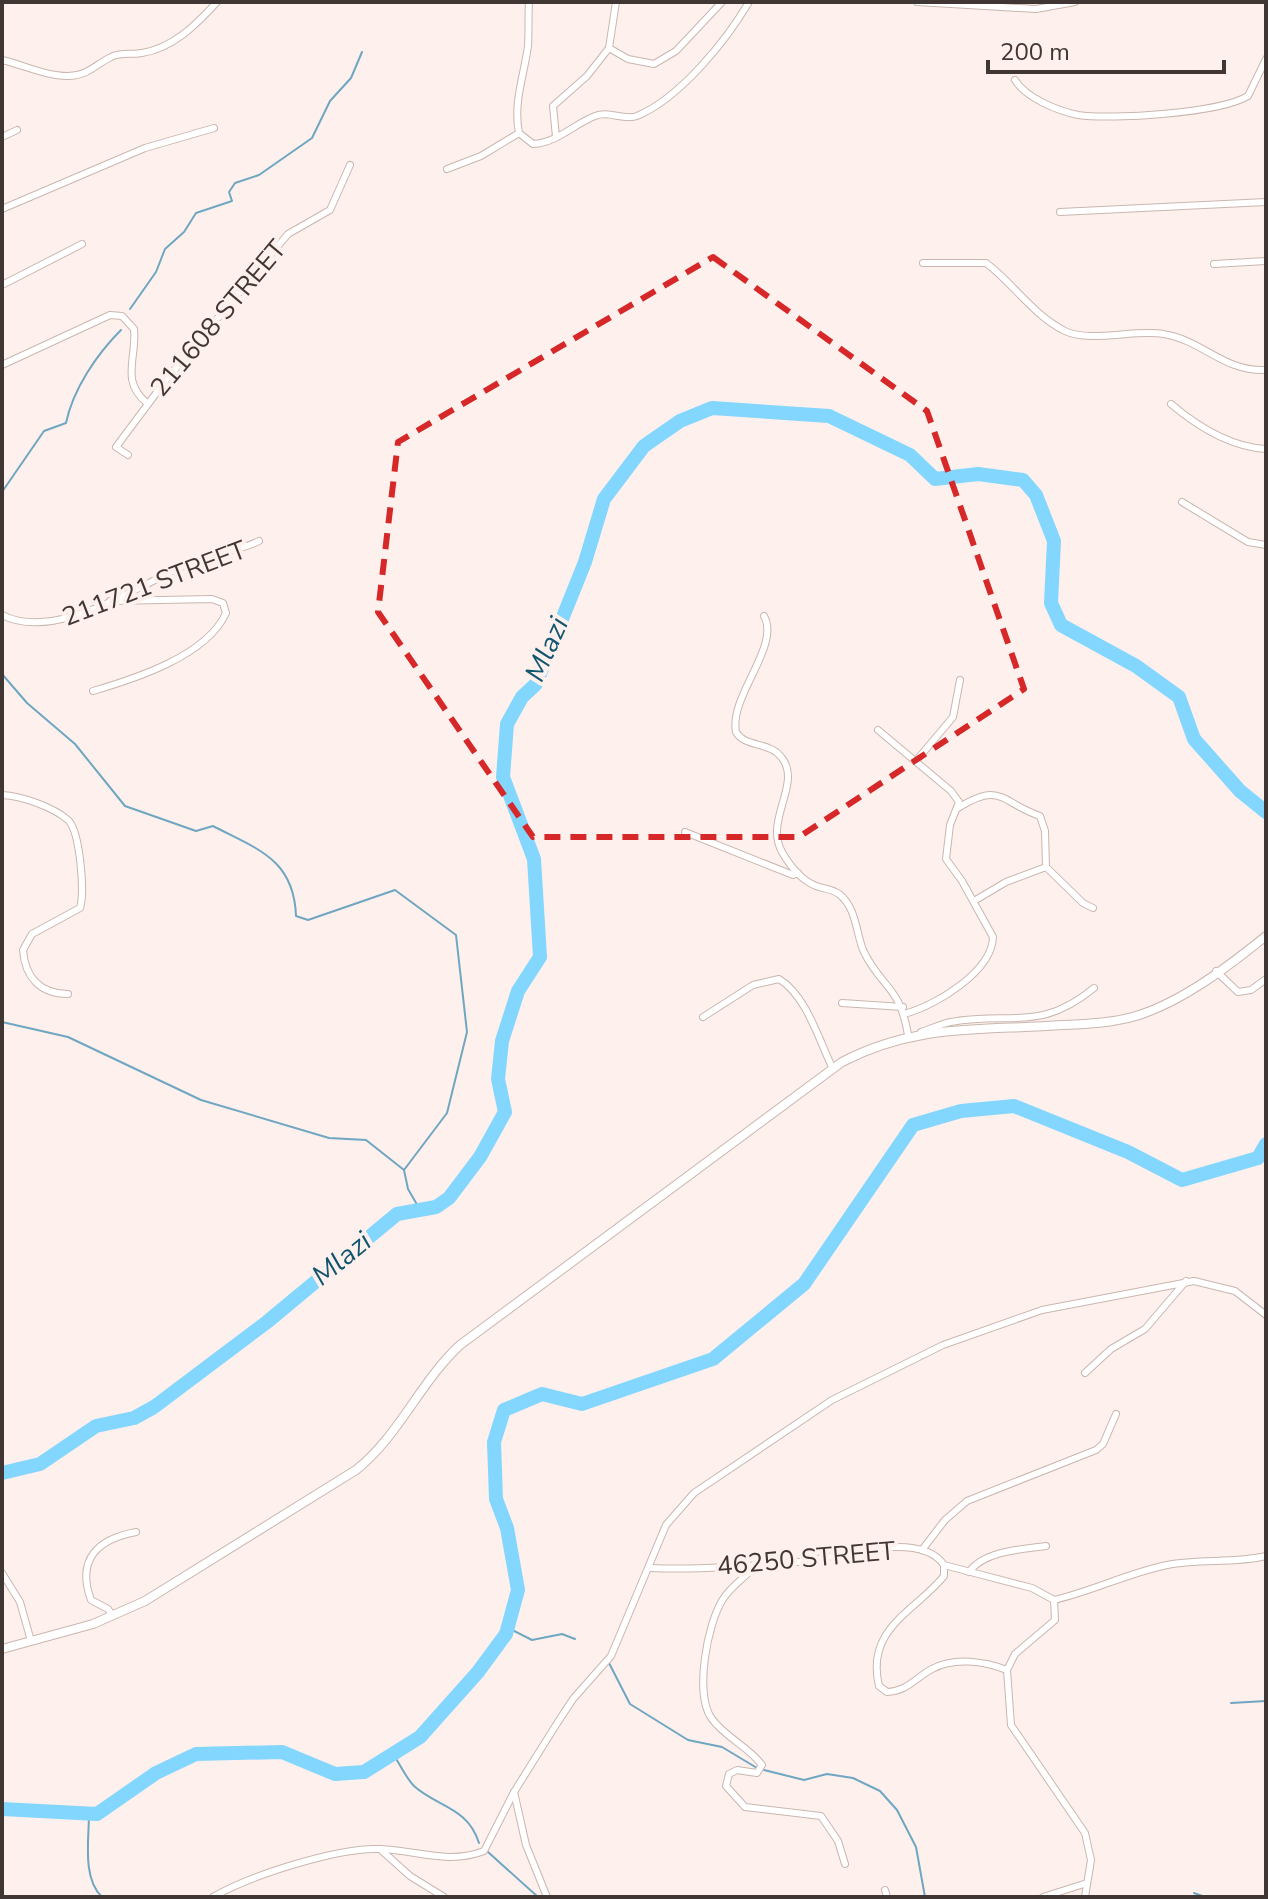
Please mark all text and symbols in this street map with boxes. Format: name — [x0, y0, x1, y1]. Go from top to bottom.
scale bar — [988, 24, 1224, 74]
text: 200 m — [1000, 36, 1070, 68]
street label: 211608 STREET — [142, 232, 295, 404]
street label: 211721 STREET — [57, 532, 252, 635]
water label: Mlazi — [516, 611, 578, 688]
water label: Mlazi — [304, 1223, 380, 1294]
street label: 46250 STREET — [715, 1533, 897, 1584]

